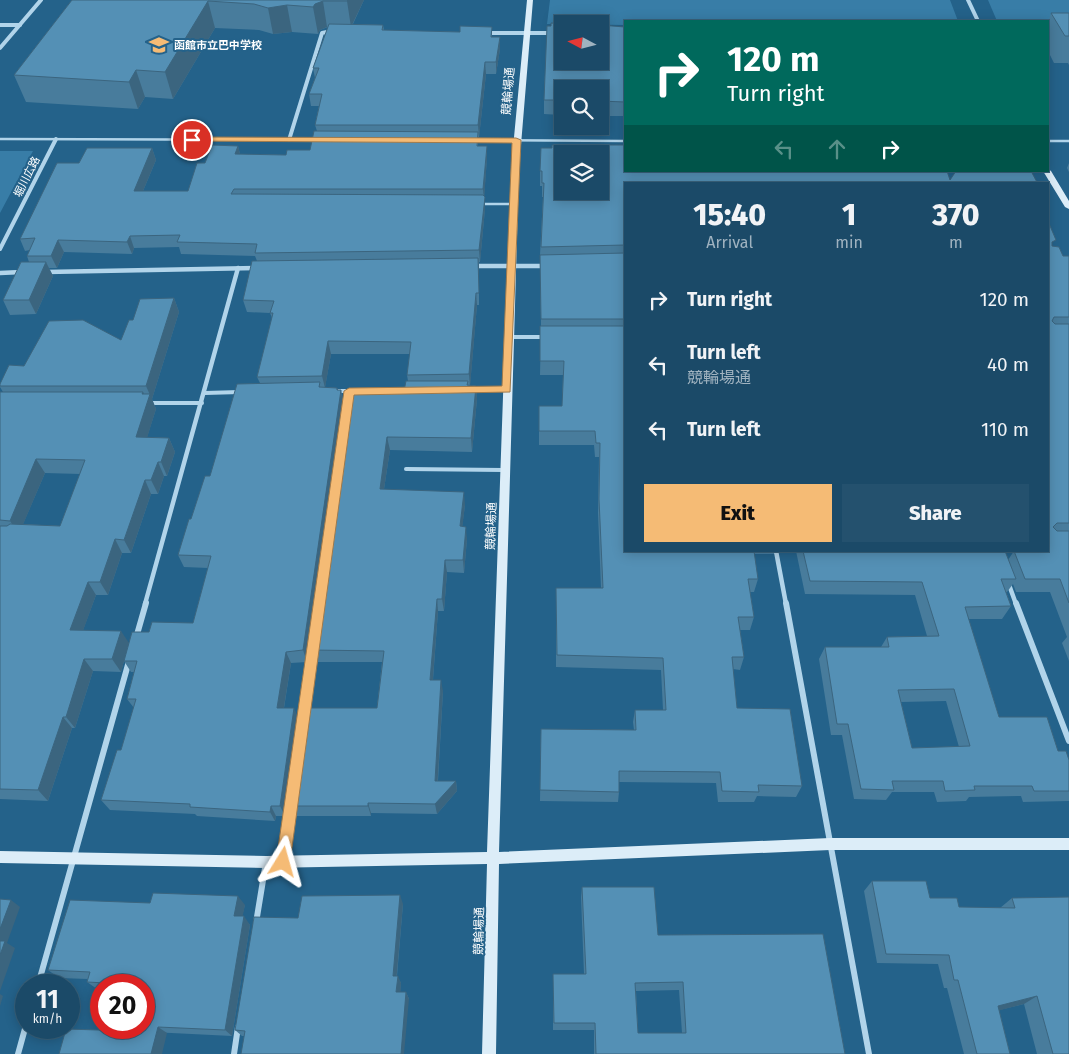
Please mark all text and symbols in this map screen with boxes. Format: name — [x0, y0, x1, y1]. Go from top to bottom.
north arrow — [554, 15, 609, 70]
map controls — [554, 15, 609, 200]
school or university icon: 函館市立巴中学校 — [148, 34, 170, 56]
text: 120 m — [727, 38, 820, 80]
place label: 函館市立巴中学校 — [174, 39, 262, 52]
icon: right — [644, 40, 709, 105]
street label: 競輪場通 — [499, 66, 517, 116]
button: search — [554, 80, 609, 135]
text: Turn right — [727, 80, 824, 107]
pin — [171, 119, 213, 161]
icon: arrive — [178, 126, 206, 154]
icon: left — [770, 135, 798, 163]
icon: ahead — [823, 135, 851, 163]
icon: right — [876, 135, 904, 163]
button: layers — [554, 145, 609, 200]
street label: 堀川広路 — [11, 154, 43, 200]
text: 15:40 — [693, 197, 766, 233]
text: 1 — [842, 197, 856, 233]
text: 370 — [932, 197, 980, 233]
text: Arrival — [706, 233, 753, 252]
text: min — [835, 233, 863, 252]
text: m — [949, 233, 963, 252]
icon: right — [644, 286, 672, 314]
text: Turn right — [687, 288, 772, 311]
text: 120 m — [979, 288, 1029, 311]
text: Turn left — [687, 341, 761, 364]
icon: left — [644, 351, 672, 379]
text: 40 m — [987, 353, 1029, 376]
text: 競輪場通 — [687, 368, 751, 387]
icon: left — [644, 416, 672, 444]
text: Turn left — [687, 418, 761, 441]
text: 110 m — [981, 418, 1029, 441]
button: Exit — [644, 484, 832, 542]
button: Share — [842, 484, 1029, 542]
street label: 競輪場通 — [483, 502, 499, 550]
position arrow — [256, 835, 308, 887]
street label: 競輪場通 — [472, 907, 486, 955]
speed limit sign: 20 — [90, 974, 155, 1039]
text: 11 — [36, 985, 59, 1015]
text: km/h — [33, 1012, 62, 1026]

